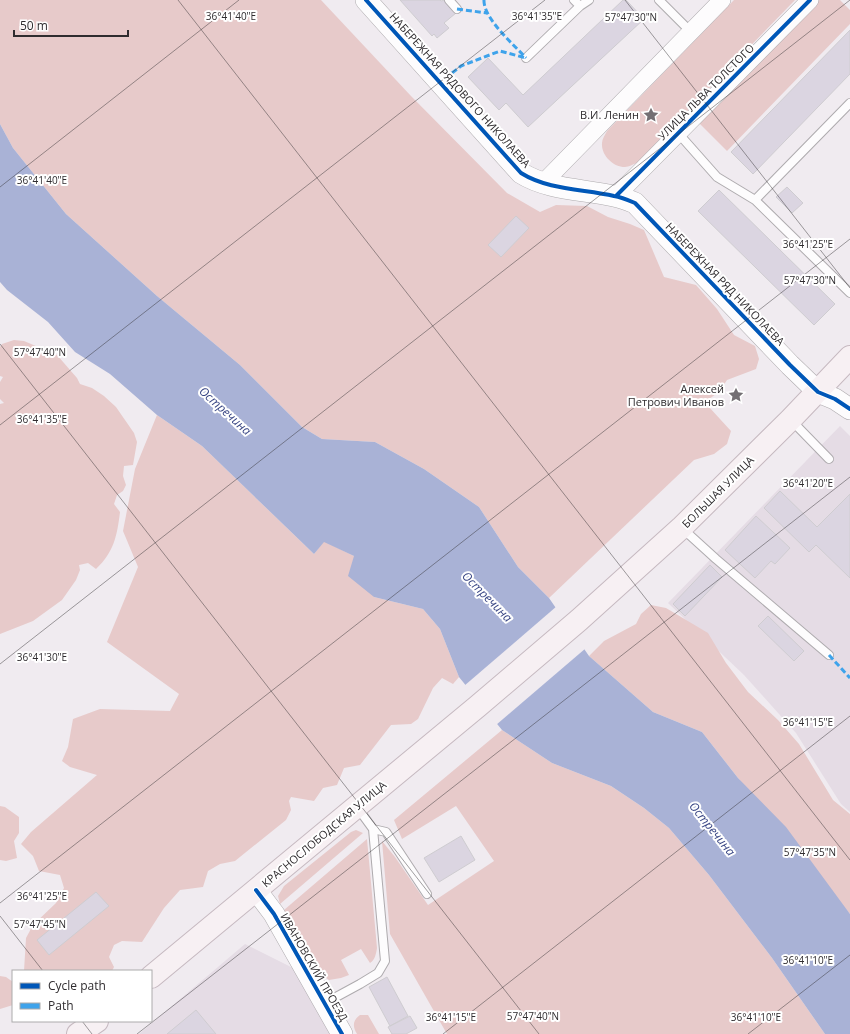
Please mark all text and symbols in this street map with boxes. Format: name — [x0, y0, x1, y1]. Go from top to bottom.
text: 36°41'40"E — [206, 9, 256, 23]
street label: НАБЕРЕЖНАЯ РЯДОВОГО НИКОЛАЕВА — [387, 9, 534, 170]
text: 36°41'35"E — [512, 9, 562, 23]
text: 57°47'30"N — [605, 10, 657, 24]
scale bar — [14, 12, 128, 38]
text: 50 m — [20, 17, 48, 34]
street label: УЛИЦА ЛЬВА ТОЛСТОГО — [654, 40, 757, 143]
place icon: В.И. Ленин — [642, 106, 660, 124]
place label: В.И. Ленин — [580, 107, 639, 122]
text: 36°41'40"E — [17, 173, 67, 187]
street label: НАБЕРЕЖНАЯ РЯД НИКОЛАЕВА — [663, 219, 788, 348]
text: 36°41'25"E — [783, 237, 833, 251]
text: 57°47'30"N — [784, 273, 836, 287]
text: 57°47'40"N — [14, 345, 66, 359]
place label: Алексей Петрович Иванов — [628, 381, 724, 409]
water label: Остречина — [195, 383, 255, 439]
place icon: Алексей Петрович Иванов — [727, 386, 745, 404]
text: 36°41'35"E — [17, 412, 67, 426]
street label: БОЛЬШАЯ УЛИЦА — [678, 452, 757, 531]
text: 36°41'20"E — [783, 476, 833, 490]
water label: Остречина — [458, 568, 516, 626]
text: 36°41'30"E — [17, 650, 67, 664]
text: 36°41'15"E — [783, 715, 833, 729]
street label: КРАСНОСЛОБОДСКАЯ УЛИЦА — [258, 777, 389, 890]
water label: Остречина — [685, 798, 740, 859]
text: 57°47'35"N — [784, 845, 836, 859]
text: 36°41'25"E — [17, 889, 67, 903]
street label: ИВАНОВСКИЙ ПРОЕЗД — [277, 910, 352, 1024]
text: 57°47'45"N — [14, 917, 66, 931]
text: 36°41'10"E — [783, 953, 833, 967]
legend — [12, 970, 152, 1022]
text: Cycle path — [48, 977, 106, 994]
text: Path — [48, 997, 74, 1014]
text: 57°47'40"N — [507, 1009, 559, 1023]
text: 36°41'15"E — [426, 1010, 476, 1024]
text: 36°41'10"E — [731, 1010, 781, 1024]

